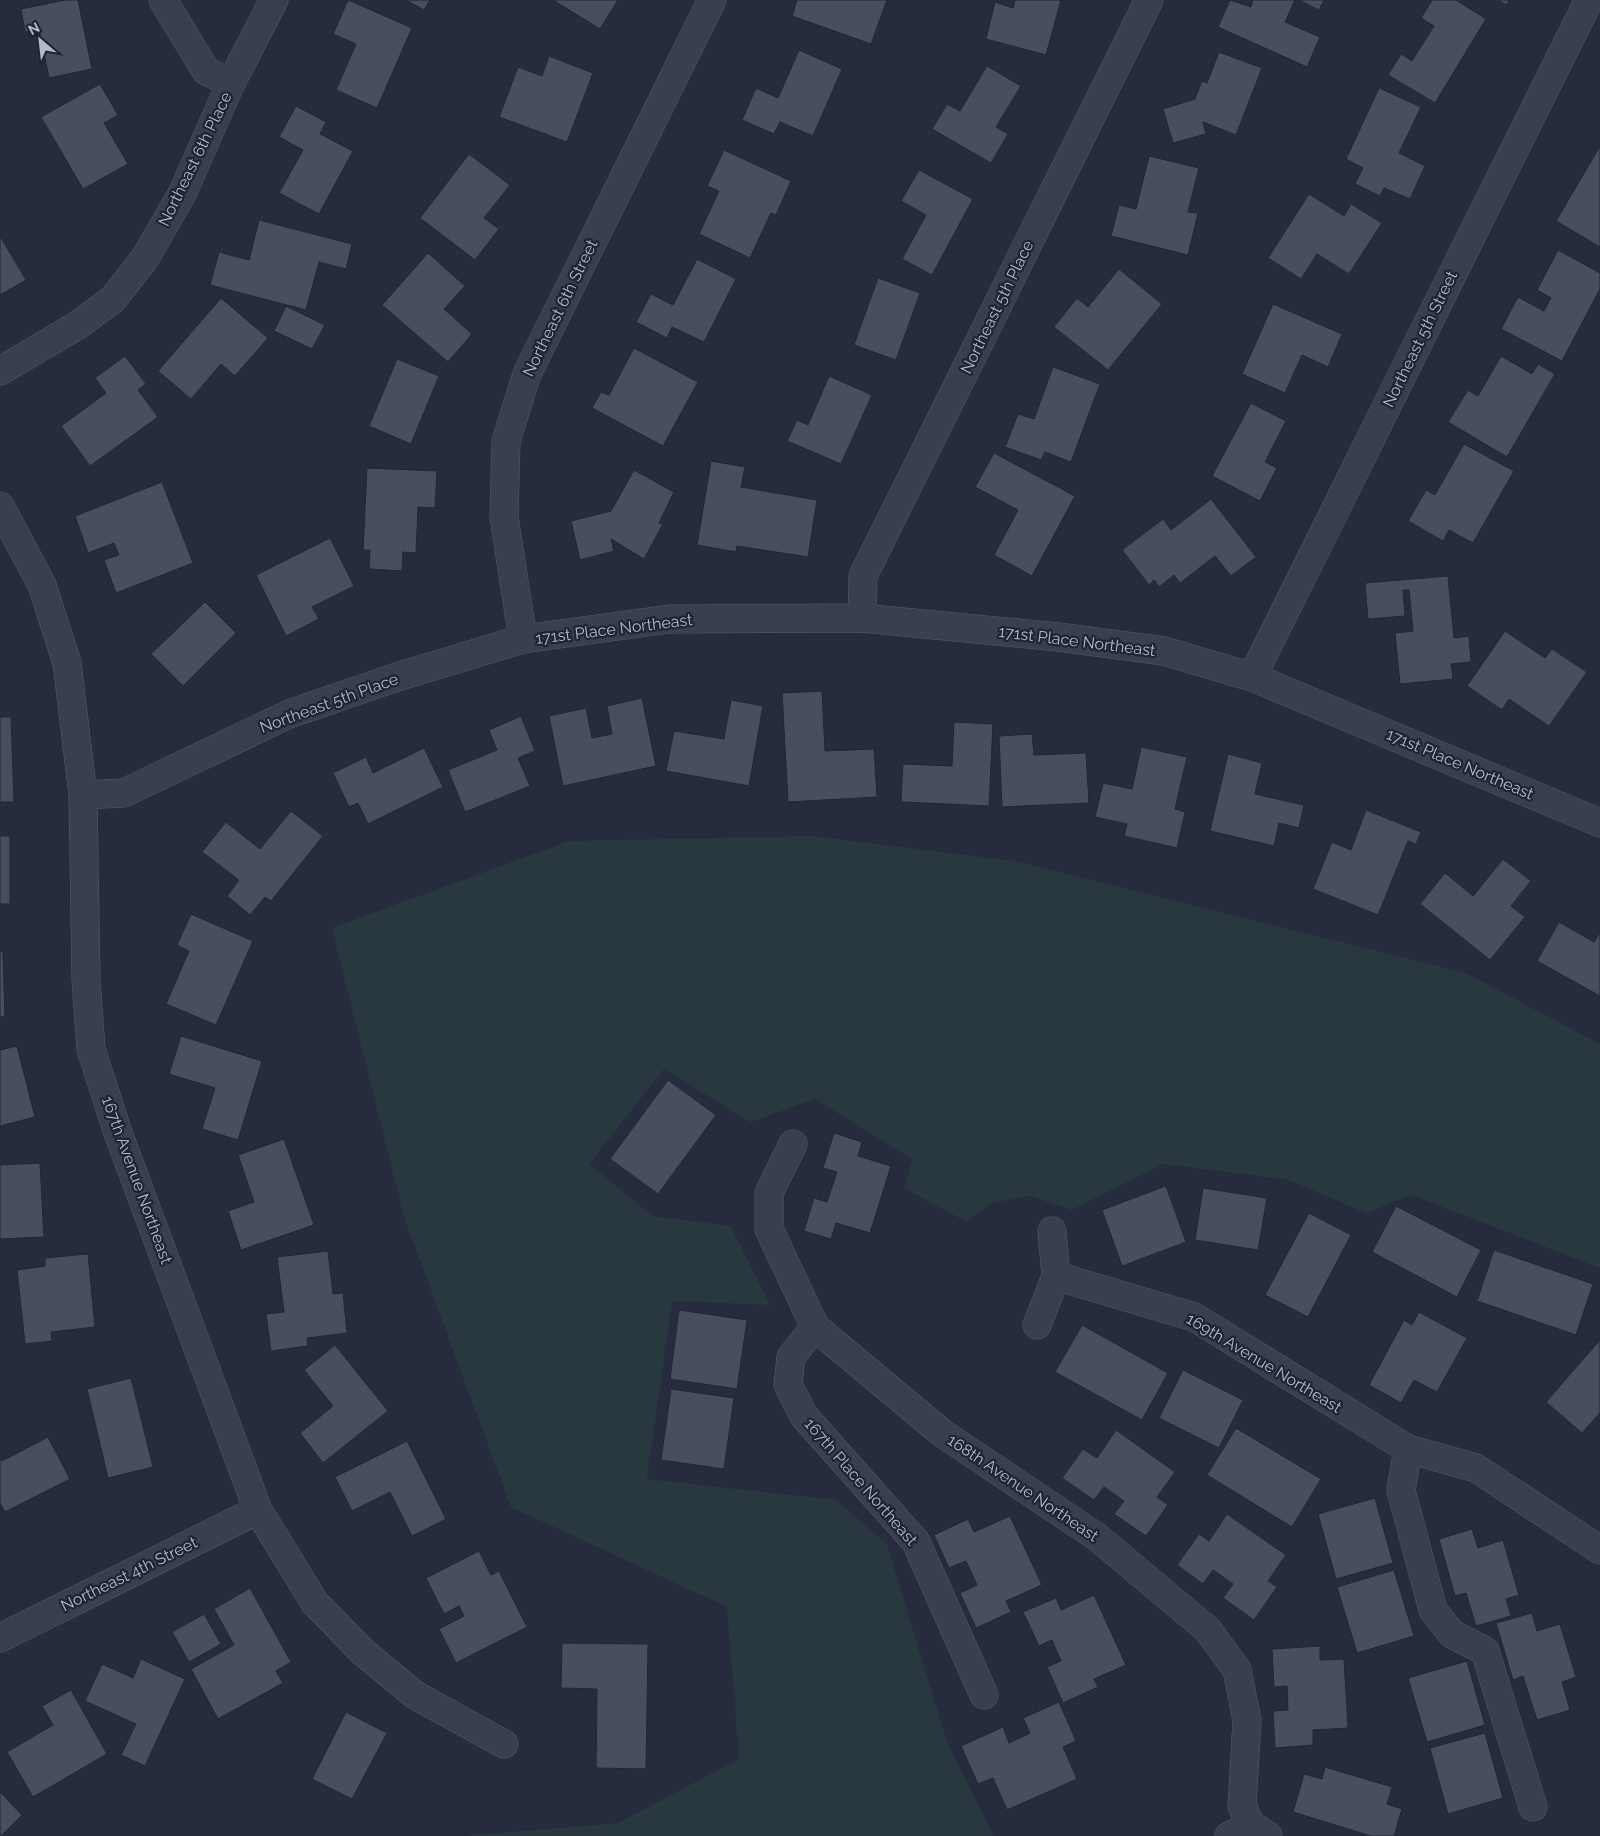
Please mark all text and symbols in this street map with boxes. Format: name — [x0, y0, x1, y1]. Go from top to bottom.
north arrow — [15, 15, 65, 65]
text: N — [25, 19, 42, 38]
street label: Northeast 6th Place — [154, 89, 236, 229]
street label: Northeast 6th Street — [519, 236, 602, 380]
street label: Northeast 5th Place — [956, 237, 1038, 377]
street label: Northeast 5th Street — [1379, 267, 1462, 410]
street label: 171st Place Northeast — [535, 610, 694, 648]
street label: 171st Place Northeast — [998, 622, 1157, 660]
street label: Northeast 5th Place — [257, 669, 401, 737]
street label: 171st Place Northeast — [1384, 724, 1537, 804]
street label: 167th Avenue Northeast — [98, 1094, 176, 1267]
street label: 169th Avenue Northeast — [1183, 1309, 1346, 1417]
street label: 167th Place Northeast — [801, 1415, 922, 1550]
street label: 168th Avenue Northeast — [944, 1430, 1103, 1546]
street label: Northeast 4th Street — [58, 1532, 201, 1615]

